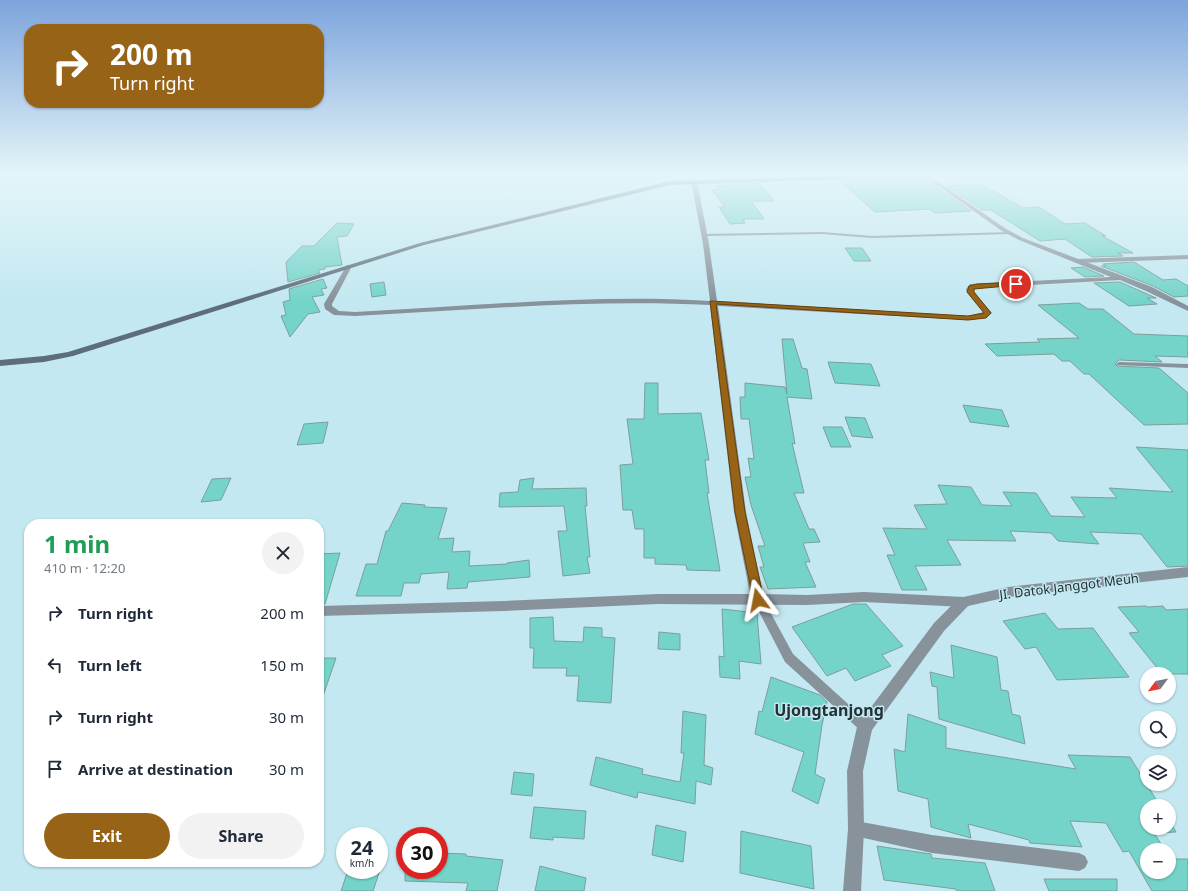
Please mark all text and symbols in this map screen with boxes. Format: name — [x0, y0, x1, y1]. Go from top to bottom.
text: 200 m — [110, 35, 193, 73]
icon: right — [44, 40, 96, 92]
text: Turn right — [110, 71, 194, 95]
pin — [999, 267, 1033, 301]
icon: arrive — [1005, 273, 1027, 295]
text: 1 min — [44, 527, 110, 560]
button: close — [262, 532, 304, 574]
text: 410 m · 12:20 — [44, 559, 125, 577]
street label: JI. Datok Janggot Meuh — [996, 569, 1140, 604]
position arrow — [737, 579, 779, 621]
icon: right — [44, 602, 66, 624]
text: Turn right — [78, 603, 153, 623]
text: 200 m — [260, 603, 304, 623]
icon: left — [44, 654, 66, 676]
text: Turn left — [78, 655, 142, 675]
text: 150 m — [260, 655, 304, 675]
north arrow — [1140, 667, 1176, 703]
map controls — [1140, 667, 1176, 879]
district label: Ujongtanjong — [774, 699, 884, 721]
icon: right — [44, 706, 66, 728]
text: Turn right — [78, 707, 153, 727]
text: 30 m — [269, 707, 304, 727]
button: search — [1140, 711, 1176, 747]
button: layers — [1140, 755, 1176, 791]
icon: arrive — [44, 758, 66, 780]
text: Arrive at destination — [78, 759, 233, 779]
text: 30 m — [269, 759, 304, 779]
button: + — [1140, 799, 1176, 835]
button: Exit — [44, 813, 170, 859]
button: Share — [178, 813, 304, 859]
speed limit sign: 30 — [396, 827, 448, 879]
text: 24 — [351, 834, 373, 861]
button: − — [1140, 843, 1176, 879]
text: km/h — [350, 856, 374, 870]

